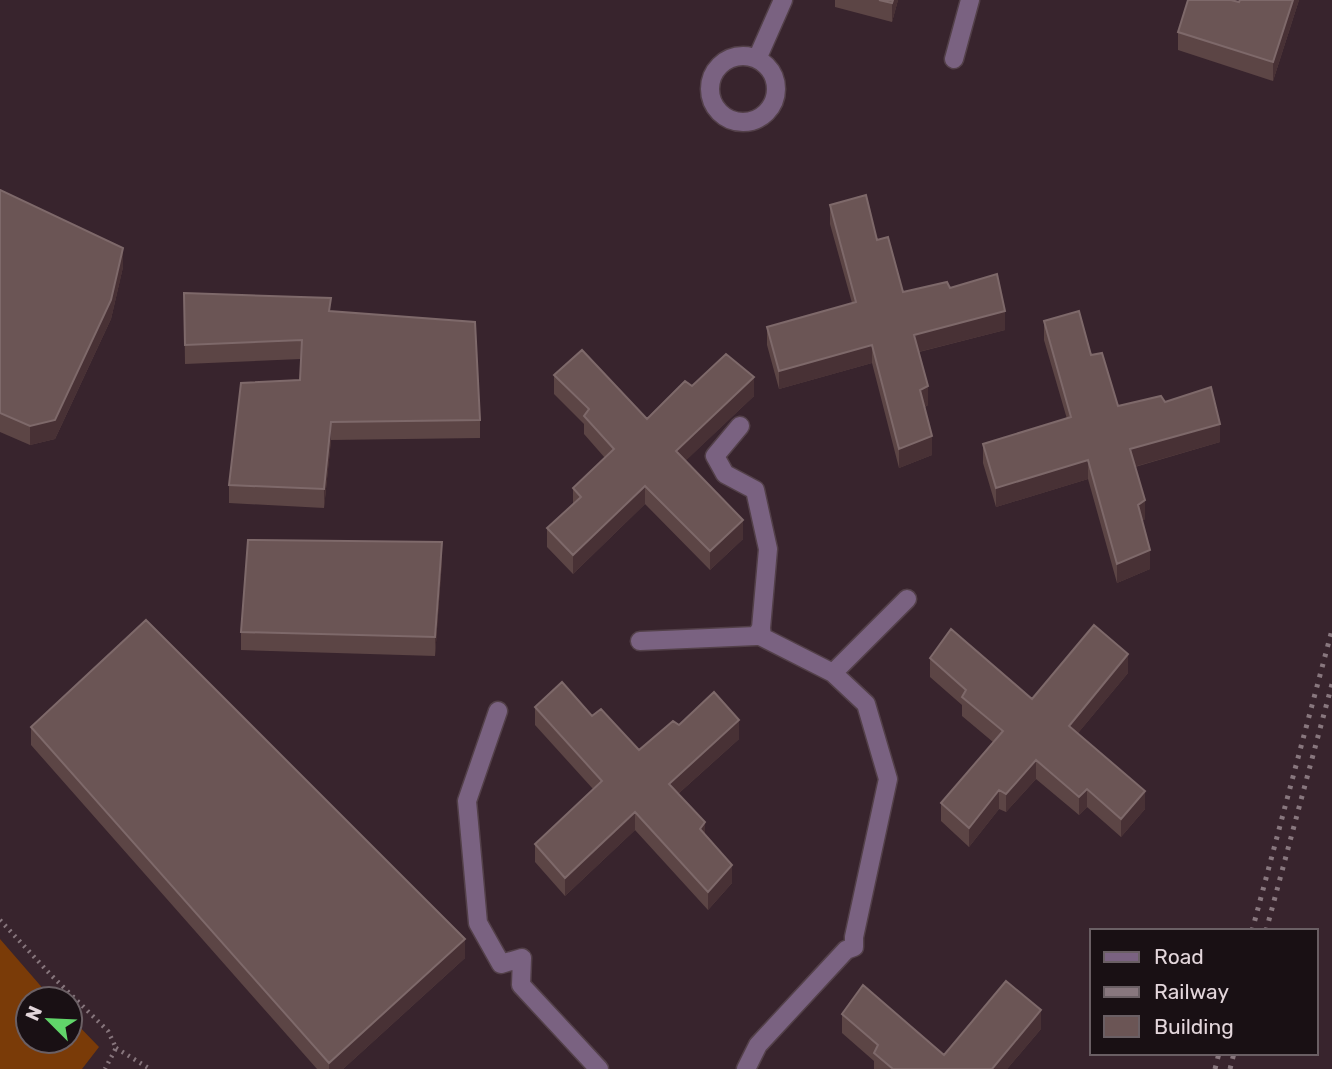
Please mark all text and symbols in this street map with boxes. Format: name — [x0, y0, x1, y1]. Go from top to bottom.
legend — [1090, 929, 1318, 1055]
text: Road — [1154, 944, 1204, 969]
text: Railway — [1154, 979, 1229, 1004]
north arrow — [14, 985, 84, 1055]
text: N — [21, 1002, 47, 1024]
text: Building — [1154, 1014, 1234, 1039]

